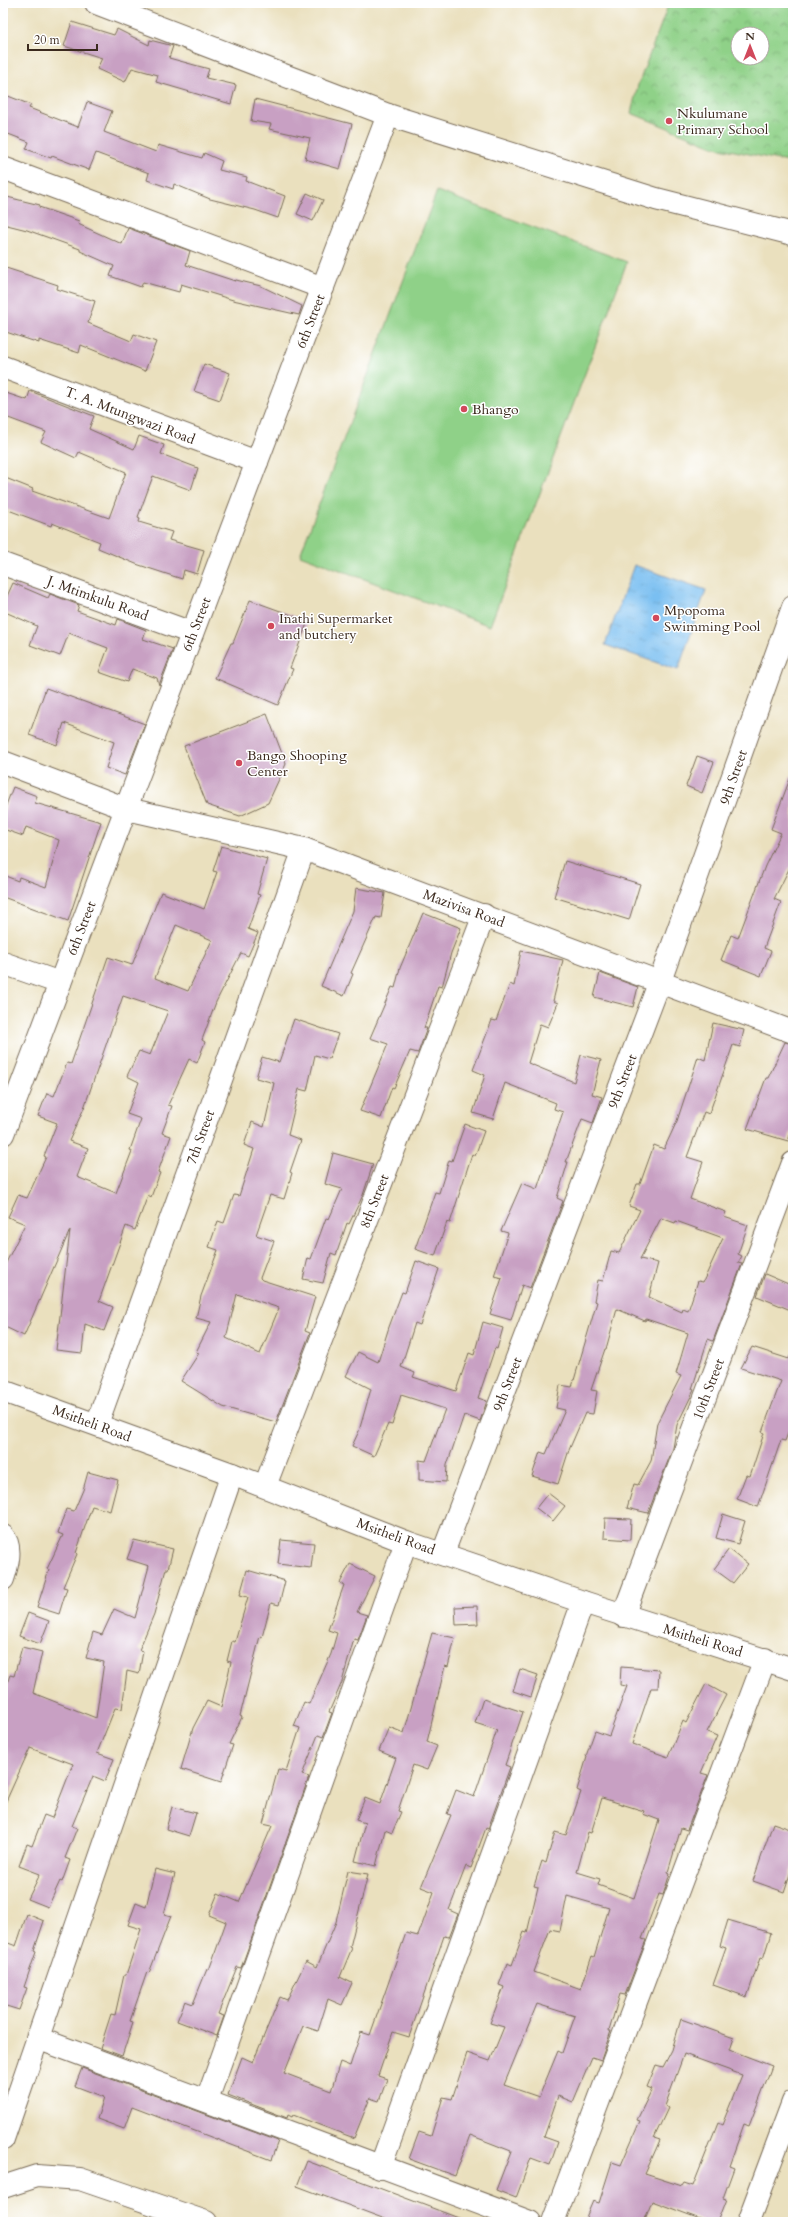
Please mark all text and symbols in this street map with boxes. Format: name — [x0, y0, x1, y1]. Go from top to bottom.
scale bar — [28, 26, 97, 52]
north arrow — [730, 26, 770, 66]
text: N — [745, 29, 755, 44]
text: 20 m — [34, 32, 61, 48]
place label: Nkulumane Primary School — [677, 104, 769, 139]
marker: Nkulumane Primary School — [664, 116, 674, 126]
street label: 6th Street — [291, 291, 330, 351]
street label: T. A. Mtungwazi Road — [62, 382, 198, 449]
place label: Bhango — [472, 400, 519, 419]
marker: Bhango — [459, 404, 469, 414]
street label: J. Mtimkulu Road — [43, 571, 152, 626]
street label: 6th Street — [177, 594, 216, 654]
place label: Mpopoma Swimming Pool — [664, 601, 761, 636]
place label: Inathi Supermarket and butchery — [279, 609, 393, 644]
marker: Mpopoma Swimming Pool — [651, 613, 661, 623]
marker: Inathi Supermarket and butchery — [266, 621, 276, 631]
place label: Bango Shooping Center — [247, 746, 347, 781]
street label: 9th Street — [715, 747, 752, 807]
marker: Bango Shooping Center — [234, 758, 244, 768]
street label: Mazivisa Road — [420, 885, 508, 932]
street label: 6th Street — [62, 898, 101, 958]
street label: 9th Street — [603, 1051, 642, 1111]
street label: 7th Street — [182, 1107, 219, 1167]
street label: 8th Street — [355, 1171, 394, 1231]
street label: 9th Street — [488, 1354, 527, 1414]
street label: 10th Street — [688, 1355, 729, 1422]
street label: Msitheli Road — [50, 1400, 134, 1447]
street label: Msitheli Road — [354, 1513, 438, 1560]
street label: Msitheli Road — [661, 1619, 746, 1662]

